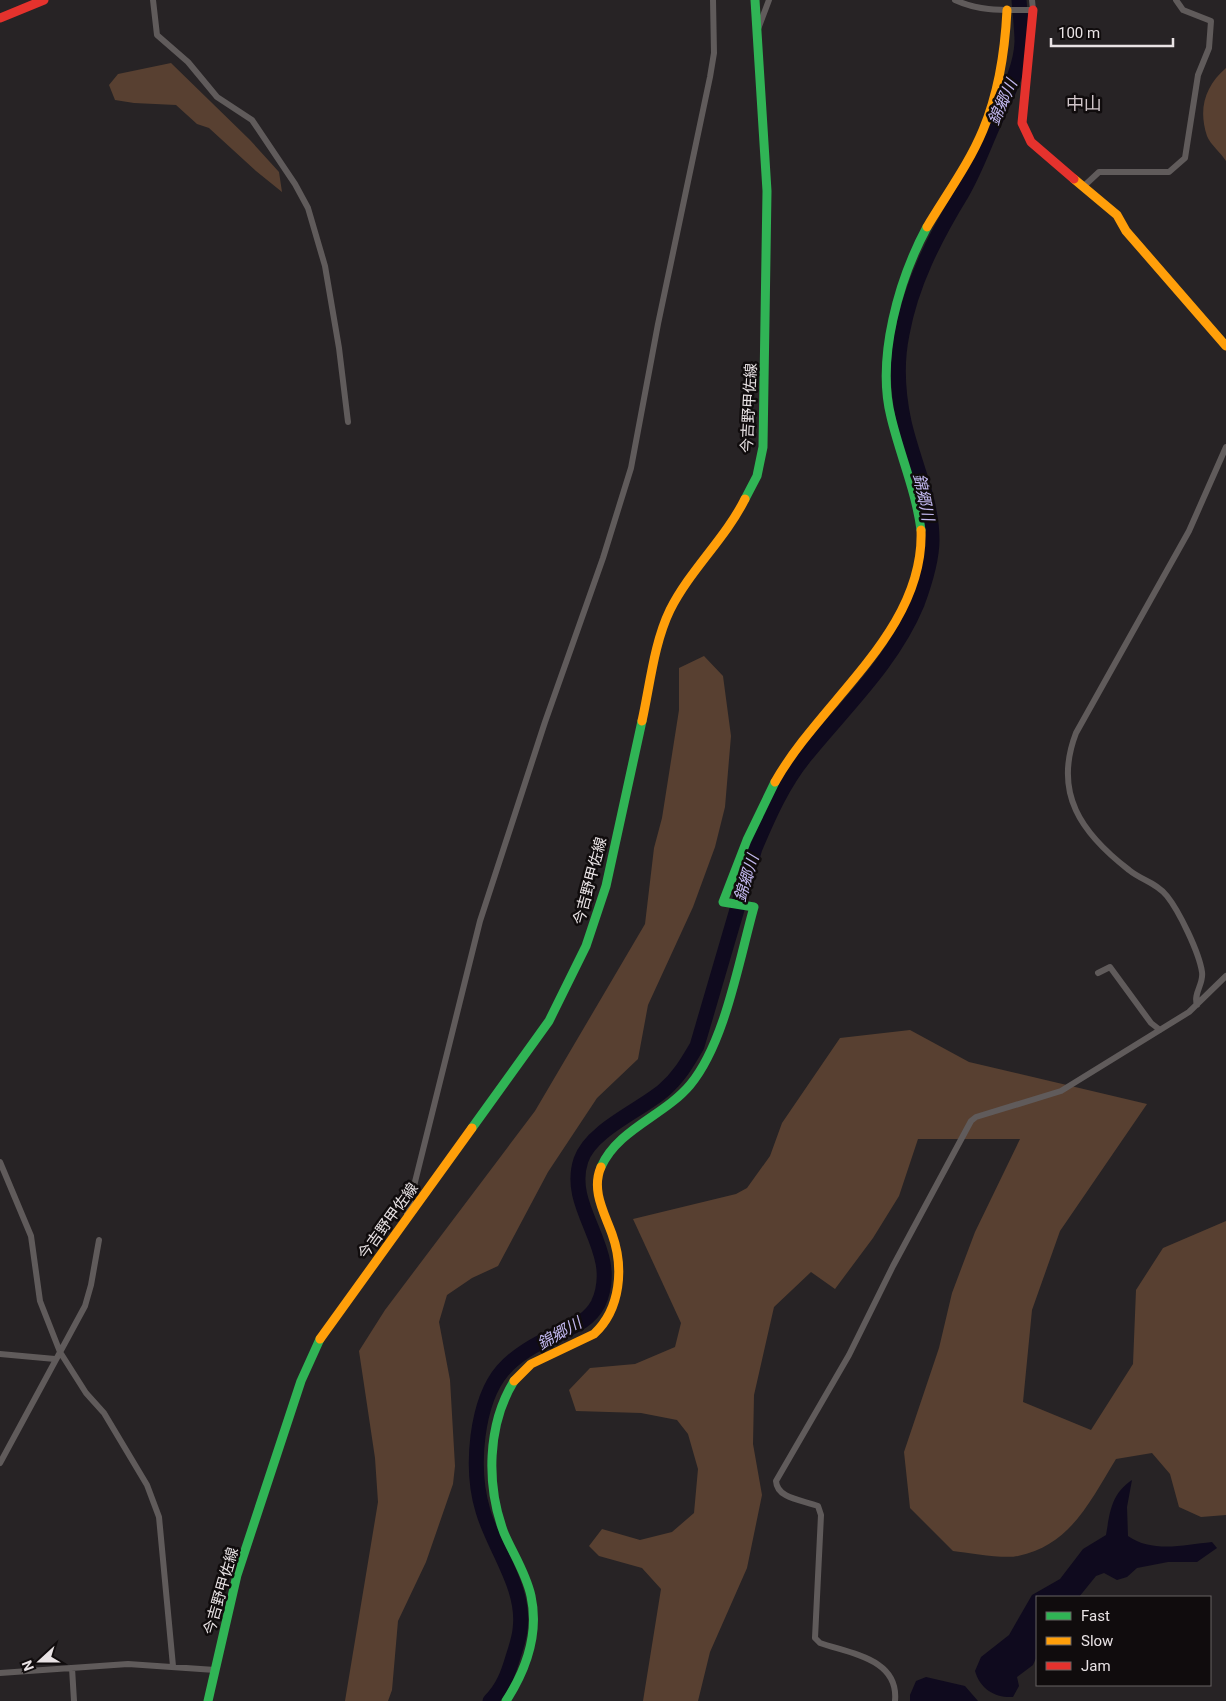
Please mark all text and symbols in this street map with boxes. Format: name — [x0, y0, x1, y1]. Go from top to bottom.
scale bar — [1051, 15, 1174, 47]
text: 100 m — [1058, 24, 1100, 42]
water label: 錦郷川 — [984, 75, 1022, 128]
district label: 中山 — [1066, 93, 1102, 114]
street label: 今吉野甲佐線 — [738, 363, 760, 453]
water label: 錦郷川 — [909, 472, 938, 525]
street label: 今吉野甲佐線 — [570, 835, 610, 927]
water label: 錦郷川 — [730, 851, 763, 904]
street label: 今吉野甲佐線 — [354, 1179, 422, 1263]
water label: 錦郷川 — [534, 1312, 587, 1354]
street label: 今吉野甲佐線 — [200, 1545, 242, 1637]
legend — [1036, 1596, 1211, 1686]
text: Fast — [1081, 1607, 1110, 1625]
text: Slow — [1081, 1632, 1113, 1650]
north arrow — [15, 1636, 65, 1686]
text: Jam — [1081, 1657, 1111, 1675]
text: N — [19, 1658, 37, 1673]

